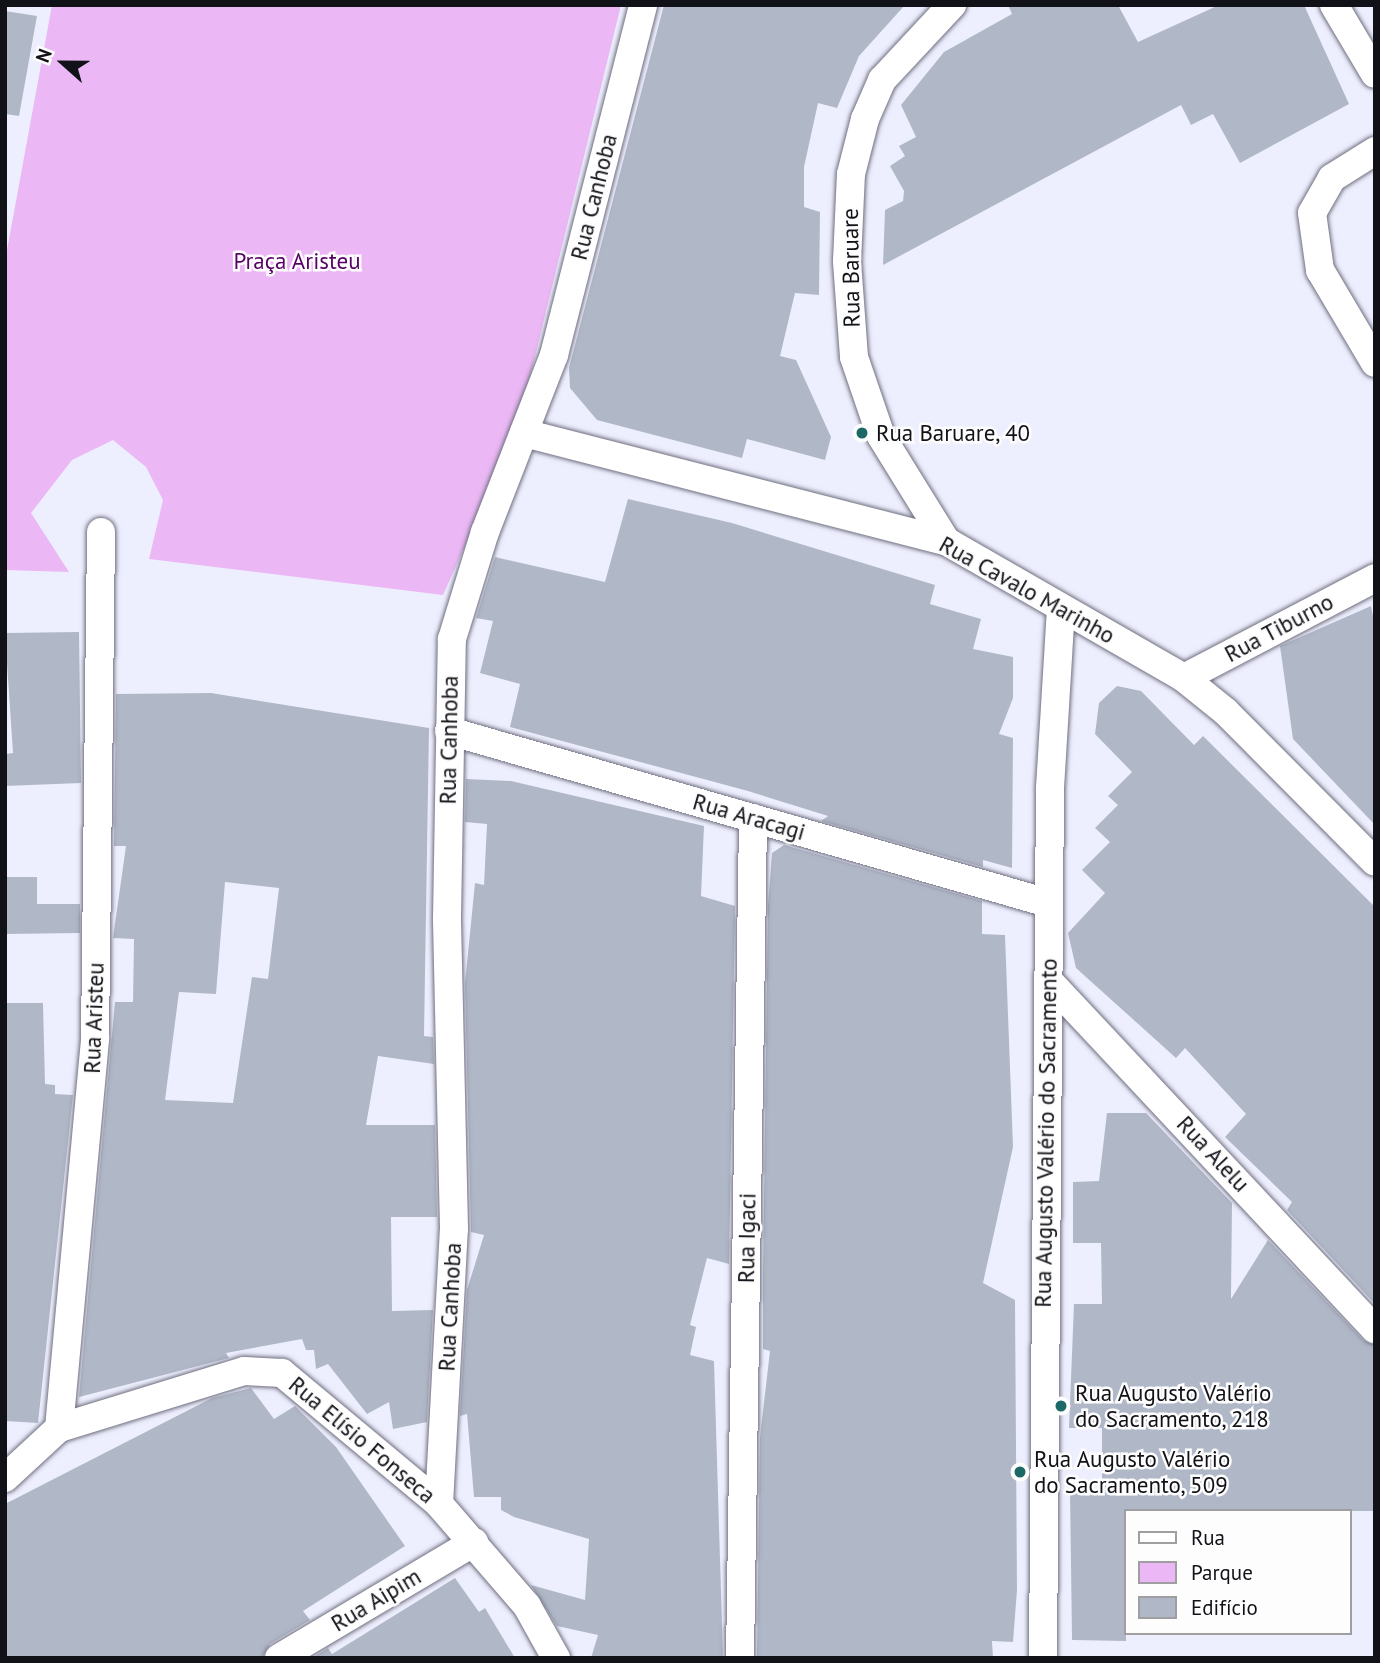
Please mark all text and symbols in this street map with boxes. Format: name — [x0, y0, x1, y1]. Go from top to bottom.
north arrow — [28, 28, 98, 98]
text: N — [30, 45, 57, 66]
street label: Rua Canhoba — [565, 131, 623, 263]
street label: Rua Baruare — [836, 208, 866, 328]
park label: Praça Aristeu — [233, 247, 361, 275]
place label: Rua Baruare, 40 — [876, 419, 1032, 447]
marker: Rua Baruare, 40 — [854, 425, 870, 441]
street label: Rua Cavalo Marinho — [934, 530, 1120, 650]
street label: Rua Tiburno — [1220, 588, 1338, 668]
street label: Rua Canhoba — [434, 675, 464, 805]
street label: Rua Aracagi — [689, 788, 809, 846]
street label: Rua Augusto Valério do Sacramento — [1029, 957, 1063, 1309]
street label: Rua Aristeu — [78, 961, 110, 1075]
street label: Rua Alelu — [1171, 1110, 1255, 1198]
street label: Rua Igaci — [732, 1193, 762, 1283]
street label: Rua Canhoba — [433, 1242, 467, 1372]
street label: Rua Elísio Fonseca — [283, 1371, 441, 1509]
place label: Rua Augusto Valério do Sacramento, 218 — [1075, 1379, 1273, 1433]
marker: Rua Augusto Valério do Sacramento, 218 — [1053, 1398, 1069, 1414]
place label: Rua Augusto Valério do Sacramento, 509 — [1034, 1445, 1232, 1499]
marker: Rua Augusto Valério do Sacramento, 509 — [1012, 1464, 1028, 1480]
legend — [1124, 1509, 1352, 1635]
text: Rua — [1191, 1524, 1225, 1551]
text: Parque — [1191, 1559, 1253, 1586]
street label: Rua Aipim — [326, 1562, 426, 1638]
text: Edifício — [1191, 1594, 1258, 1621]

